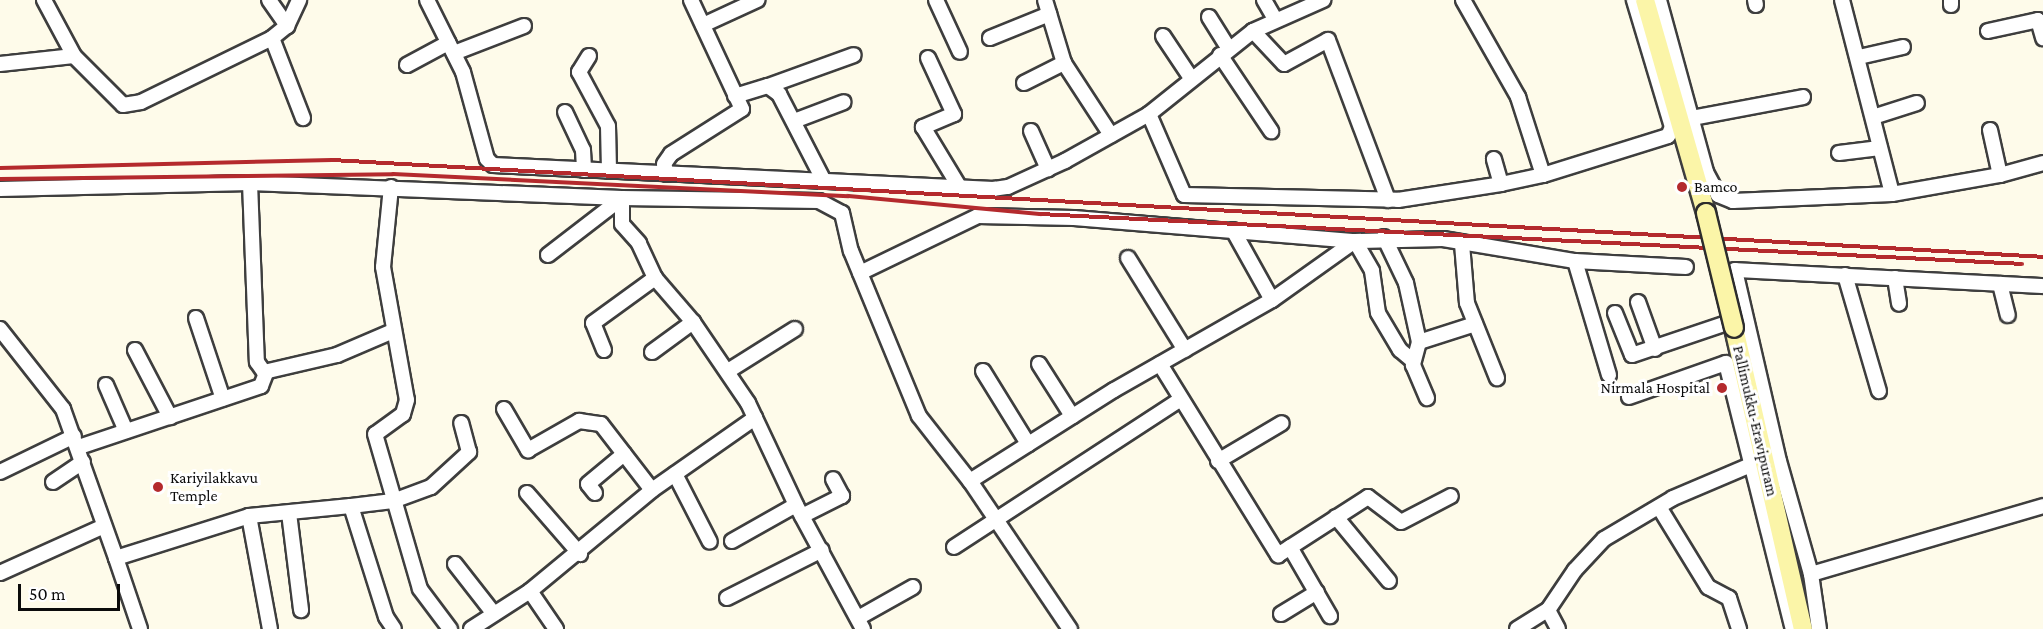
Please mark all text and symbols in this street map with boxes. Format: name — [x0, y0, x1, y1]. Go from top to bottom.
place label: Bamco — [1694, 177, 1738, 197]
marker: Bamco — [1675, 180, 1689, 194]
street label: Pallimukku-Eravipuram — [1728, 344, 1782, 498]
place label: Nirmala Hospital — [1601, 378, 1710, 398]
marker: Nirmala Hospital — [1715, 381, 1729, 395]
place label: Kariyilakkavu Temple — [170, 468, 258, 506]
marker: Kariyilakkavu Temple — [151, 480, 165, 494]
scale bar — [21, 572, 123, 610]
text: 50 m — [29, 584, 66, 604]

